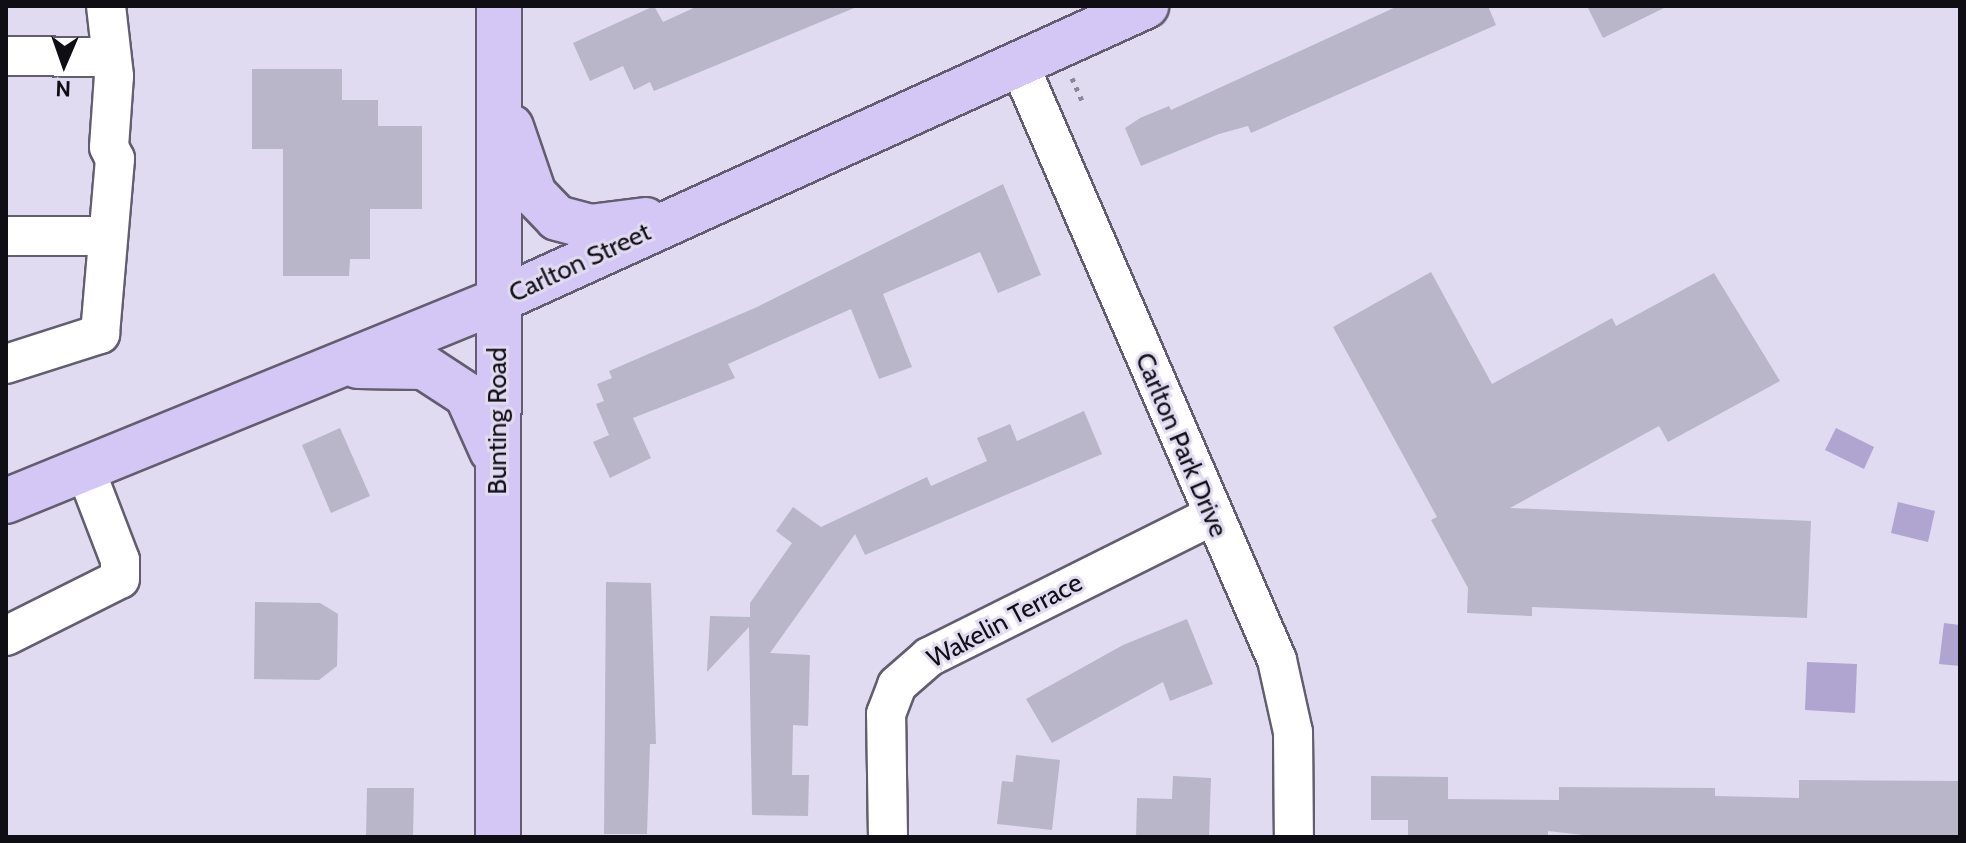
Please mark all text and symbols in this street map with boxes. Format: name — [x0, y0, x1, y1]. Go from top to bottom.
north arrow — [24, 24, 104, 104]
text: N — [55, 75, 71, 102]
street label: Carlton Street — [504, 217, 656, 309]
street label: Bunting Road — [482, 347, 514, 495]
street label: Carlton Park Drive — [1128, 348, 1234, 542]
street label: Wakelin Terrace — [922, 567, 1088, 675]

